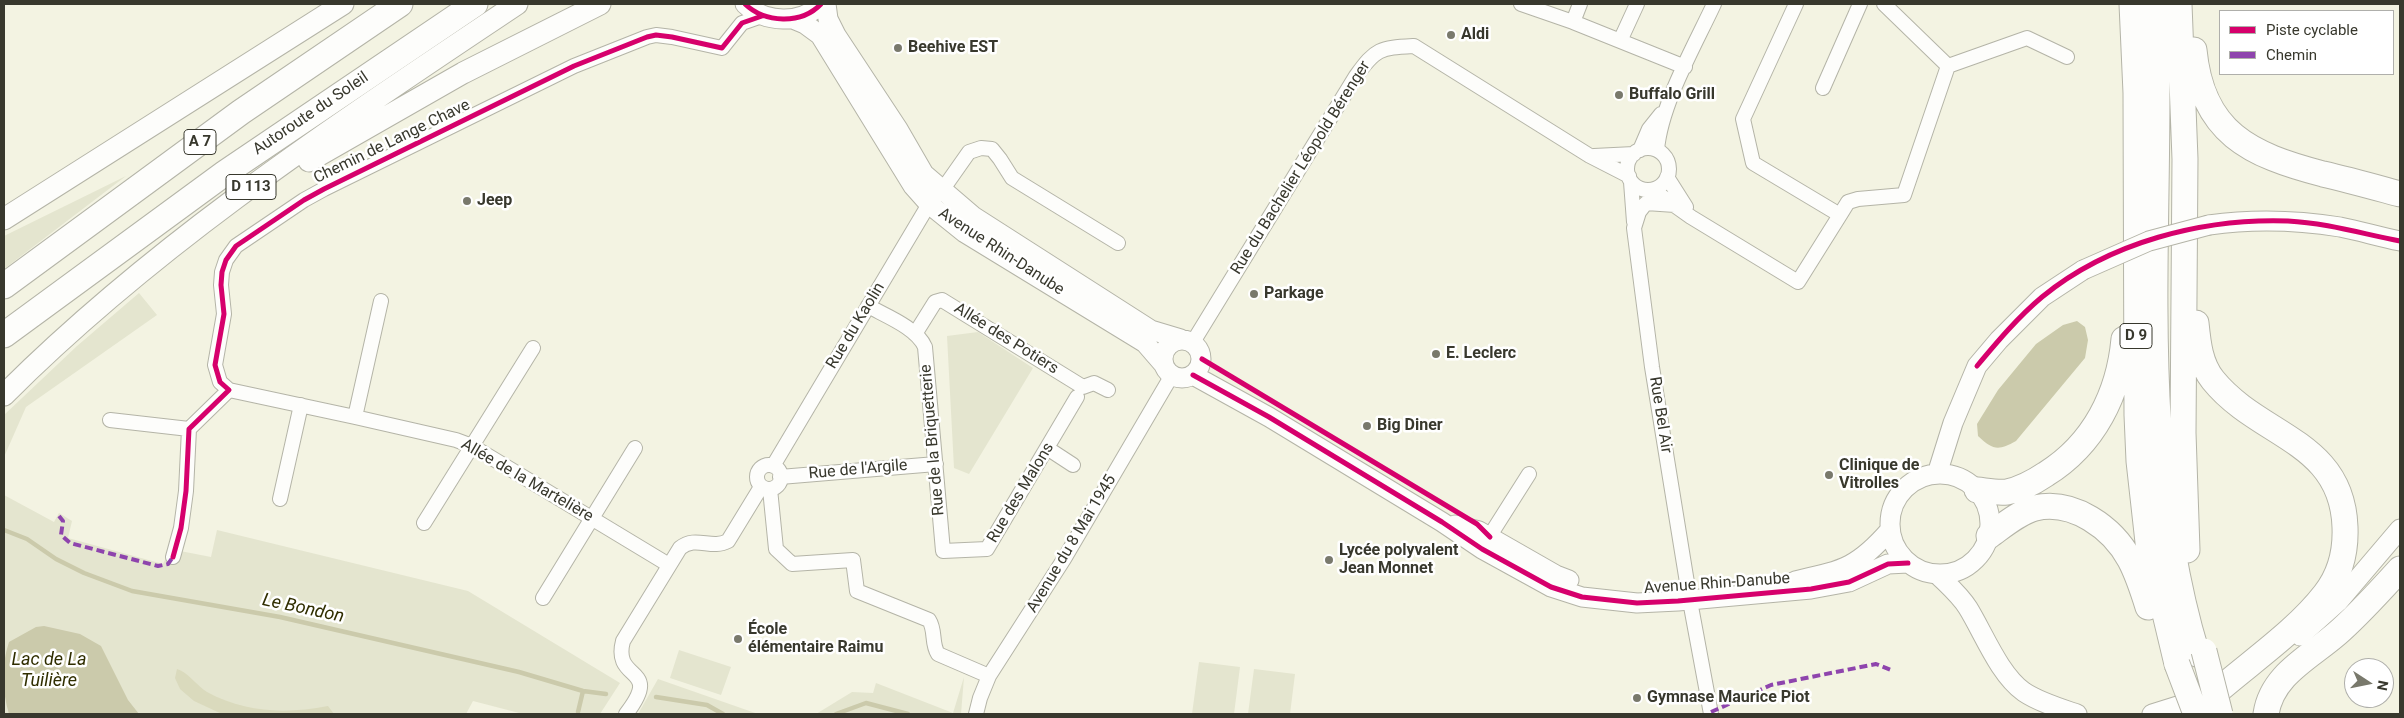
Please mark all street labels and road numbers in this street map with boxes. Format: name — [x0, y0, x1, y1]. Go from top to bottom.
street label: Rue du Bachelier Léopold Bérenger — [1227, 58, 1375, 278]
street label: Autoroute du Soleil — [250, 68, 372, 160]
street label: Chemin de Lange Chave — [311, 96, 473, 188]
road number: A 7 — [184, 130, 216, 154]
road number: D 113 — [226, 174, 276, 200]
street label: Avenue Rhin-Danube — [934, 204, 1068, 300]
street label: Rue du Kaolin — [823, 279, 889, 373]
street label: Allée des Potiers — [950, 299, 1062, 379]
road number: D 9 — [2120, 324, 2152, 348]
street label: Rue de la Briquetterie — [917, 364, 949, 516]
street label: Rue Bel Air — [1644, 375, 1676, 455]
street label: Allée de la Martelière — [457, 435, 597, 527]
street label: Rue des Malons — [984, 439, 1058, 547]
street label: Rue de l'Argile — [808, 456, 908, 484]
street label: Avenue du 8 Mai 1945 — [1023, 472, 1121, 616]
street label: Avenue Rhin-Danube — [1643, 569, 1791, 599]

